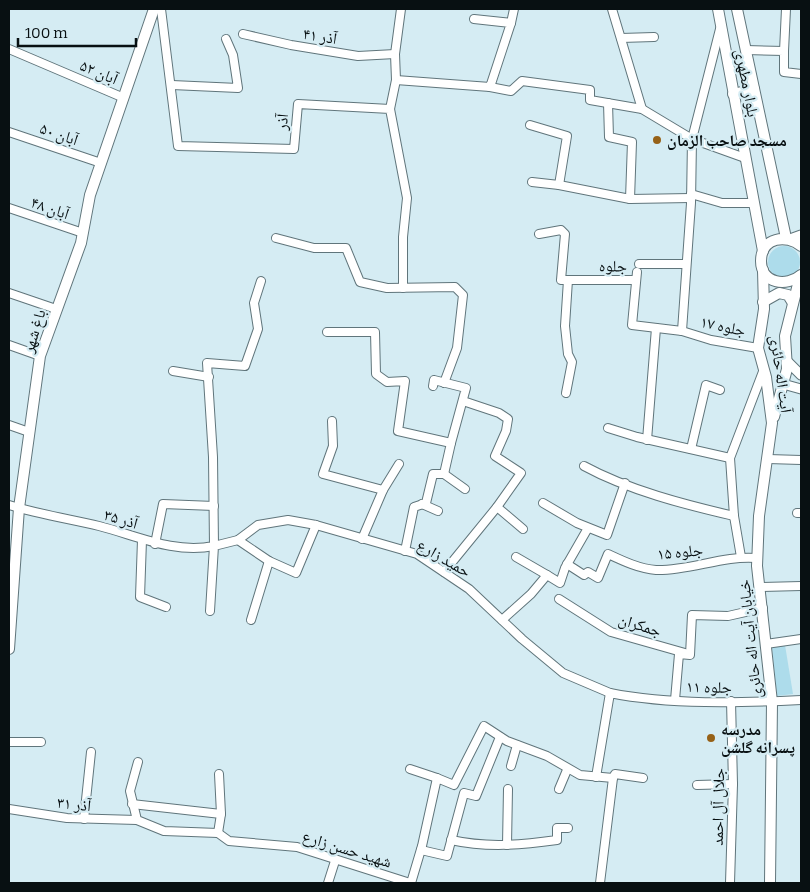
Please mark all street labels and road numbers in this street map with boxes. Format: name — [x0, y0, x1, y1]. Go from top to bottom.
street label: آذر ۴۱ — [302, 24, 339, 48]
street label: بلوار مطهری — [730, 47, 763, 119]
street label: آبان ۵۲ — [77, 56, 122, 90]
street label: آذر — [272, 112, 292, 132]
street label: آبان ۵۰ — [37, 119, 82, 151]
street label: آبان ۴۸ — [28, 193, 73, 225]
street label: جلوه — [599, 256, 627, 276]
street label: باغ شهر — [18, 307, 51, 356]
street label: جلوه ۱۷ — [699, 312, 747, 340]
street label: آیت اله حائری — [765, 334, 796, 415]
street label: آذر ۳۵ — [102, 505, 141, 533]
street label: حمید زارع — [413, 535, 474, 582]
street label: جلوه ۱۵ — [656, 540, 704, 564]
street label: خیابان آیت اله حائری — [734, 579, 767, 699]
street label: جمکران — [616, 610, 664, 641]
street label: جلوه ۱۱ — [686, 677, 732, 697]
street label: جلال آل احمد — [708, 768, 729, 846]
street label: آذر ۳۱ — [56, 793, 93, 815]
street label: شهید حسن زارع — [300, 826, 394, 873]

